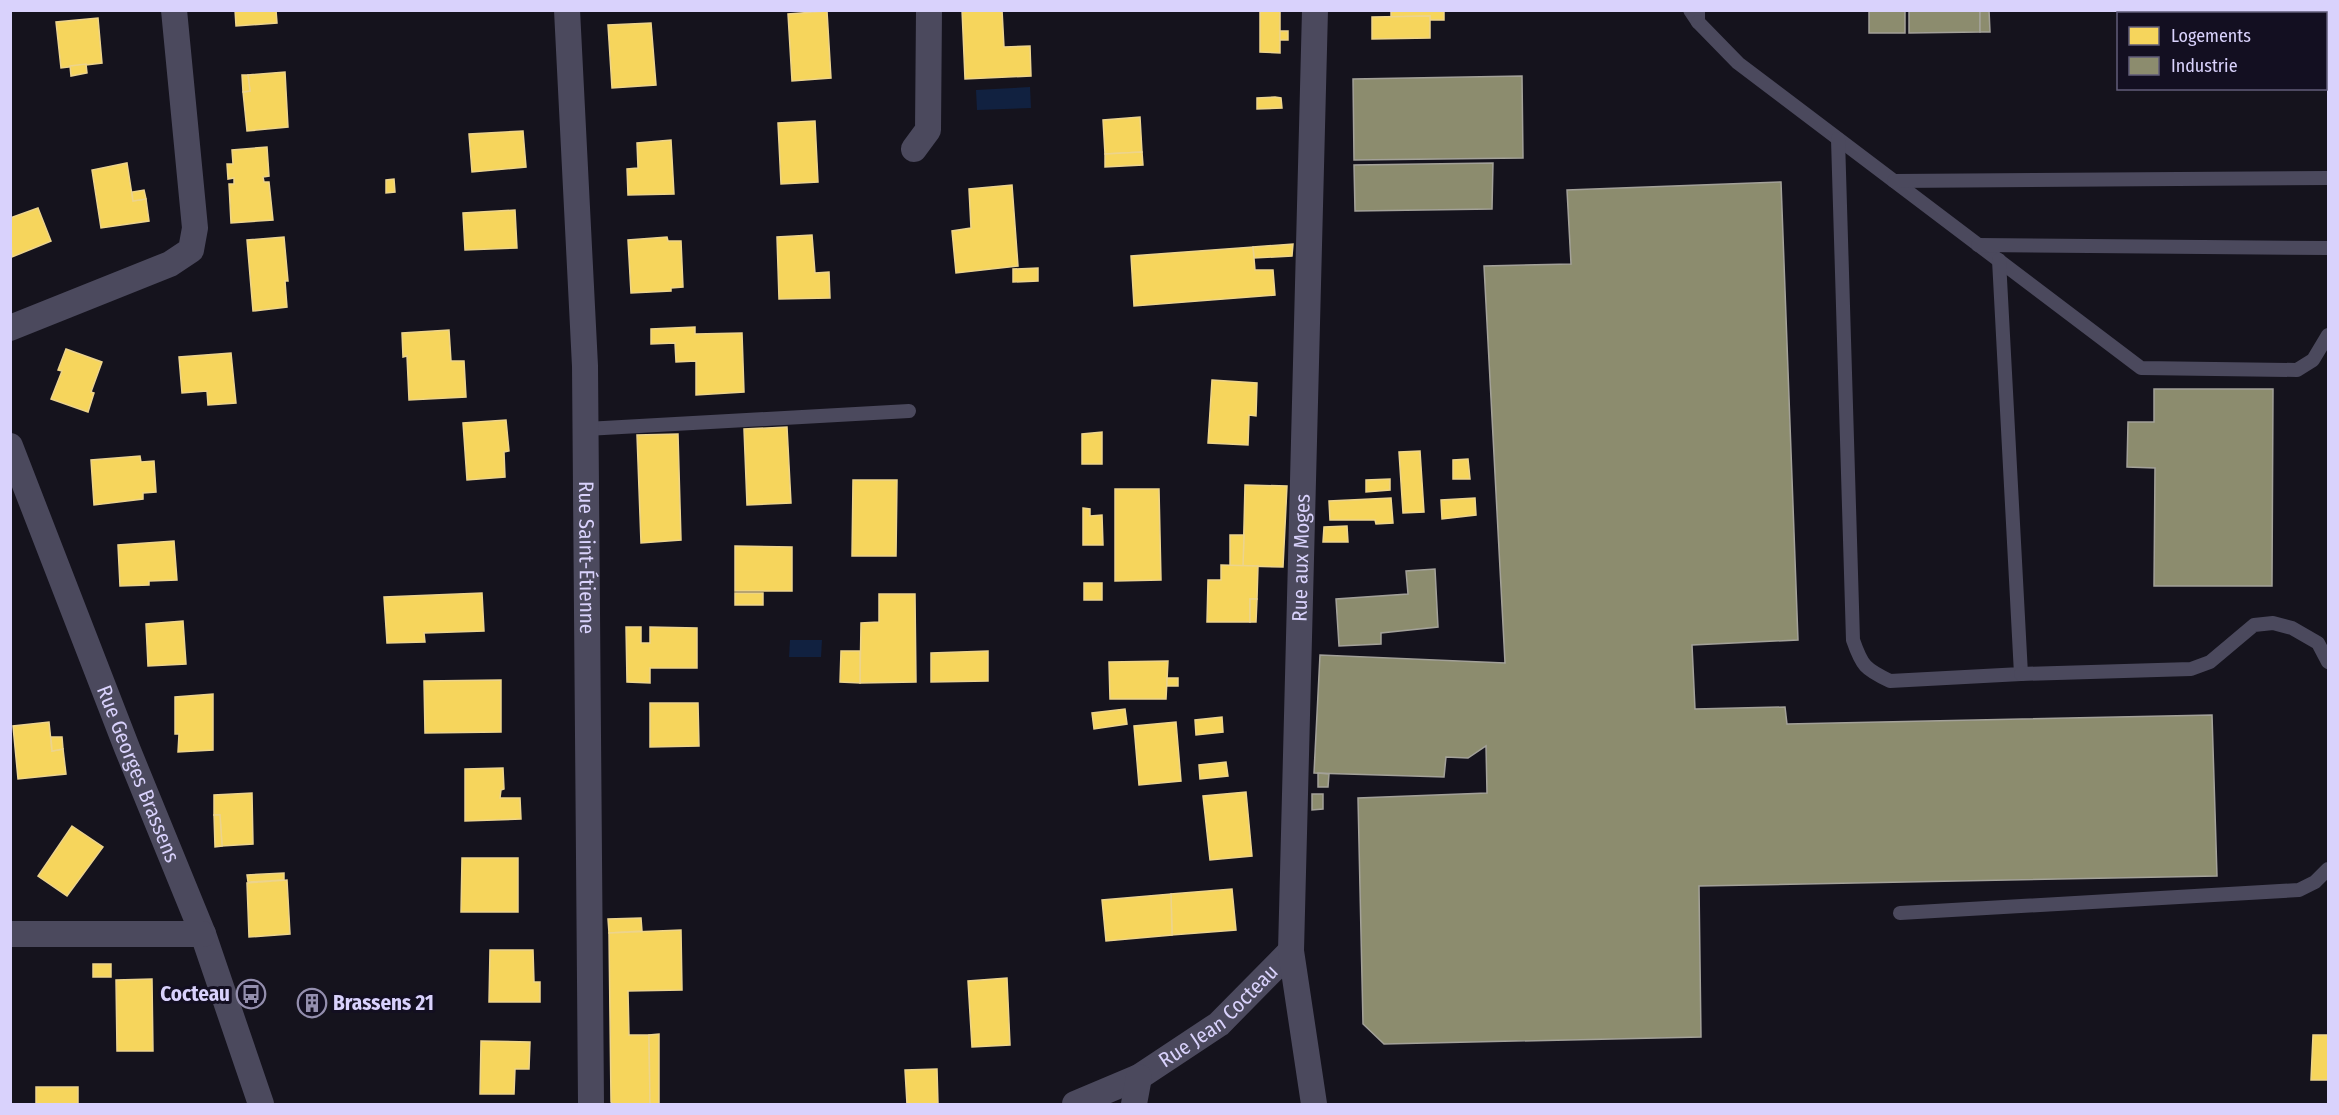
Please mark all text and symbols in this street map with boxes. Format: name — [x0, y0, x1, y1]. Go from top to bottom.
legend — [2117, 12, 2327, 90]
text: Logements — [2171, 25, 2251, 47]
text: Industrie — [2171, 55, 2238, 77]
street label: Rue Saint-Étienne — [573, 481, 600, 634]
street label: Rue aux Moges — [1286, 493, 1316, 622]
street label: Rue Georges Brassens — [91, 682, 185, 866]
street label: Rue Jean Cocteau — [1154, 959, 1284, 1073]
bus stop icon: Cocteau — [235, 978, 267, 1010]
place label: Cocteau — [160, 981, 230, 1007]
building icon: Brassens 21 — [296, 987, 328, 1019]
place label: Brassens 21 — [333, 990, 434, 1016]

